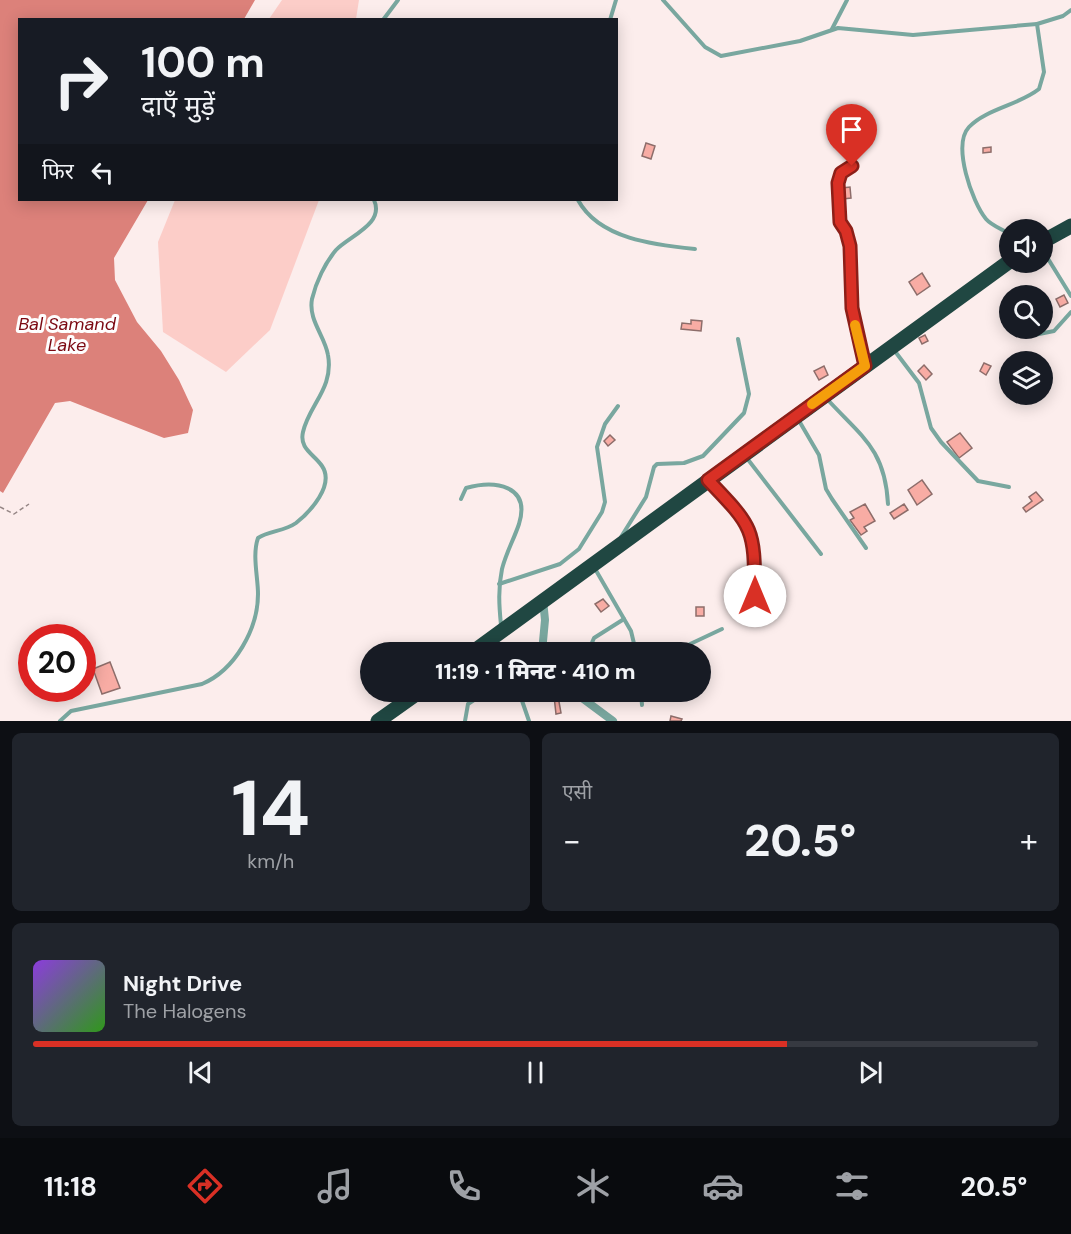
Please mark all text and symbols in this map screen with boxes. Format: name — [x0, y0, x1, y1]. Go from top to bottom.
text: 100 m — [141, 35, 265, 90]
icon: right — [42, 42, 120, 120]
text: दाएँ मुड़ें — [141, 88, 215, 123]
pin — [826, 104, 877, 166]
icon: arrive — [835, 113, 868, 146]
icon: left — [86, 156, 119, 189]
text: फिर — [42, 157, 74, 186]
map controls — [999, 219, 1053, 405]
button: sound — [999, 219, 1053, 273]
button: search — [999, 285, 1053, 339]
water label: Bal Samand Lake — [18, 312, 117, 357]
button: layers — [999, 351, 1053, 405]
position arrow — [723, 564, 787, 628]
speed limit sign: 20 — [18, 624, 96, 702]
text: 11:19 · 1 मिनट · 410 m — [435, 657, 636, 686]
text: 14 — [231, 758, 310, 859]
text: एसी — [563, 779, 592, 805]
text: 20.5° — [744, 811, 856, 870]
text: − — [563, 819, 581, 862]
text: + — [1020, 819, 1038, 862]
text: km/h — [247, 848, 294, 874]
text: Night Drive — [123, 969, 242, 998]
text: The Halogens — [123, 998, 246, 1024]
icon: previous — [184, 1056, 217, 1089]
icon: pause — [519, 1056, 552, 1089]
icon: next — [854, 1056, 887, 1089]
icon: directions — [184, 1165, 226, 1207]
icon: music — [314, 1165, 356, 1207]
icon: phone — [443, 1165, 485, 1207]
icon: climate — [572, 1165, 614, 1207]
icon: car — [702, 1165, 744, 1207]
icon: filters — [831, 1165, 873, 1207]
text: 11:18 — [44, 1169, 97, 1204]
text: 20.5° — [961, 1169, 1027, 1204]

